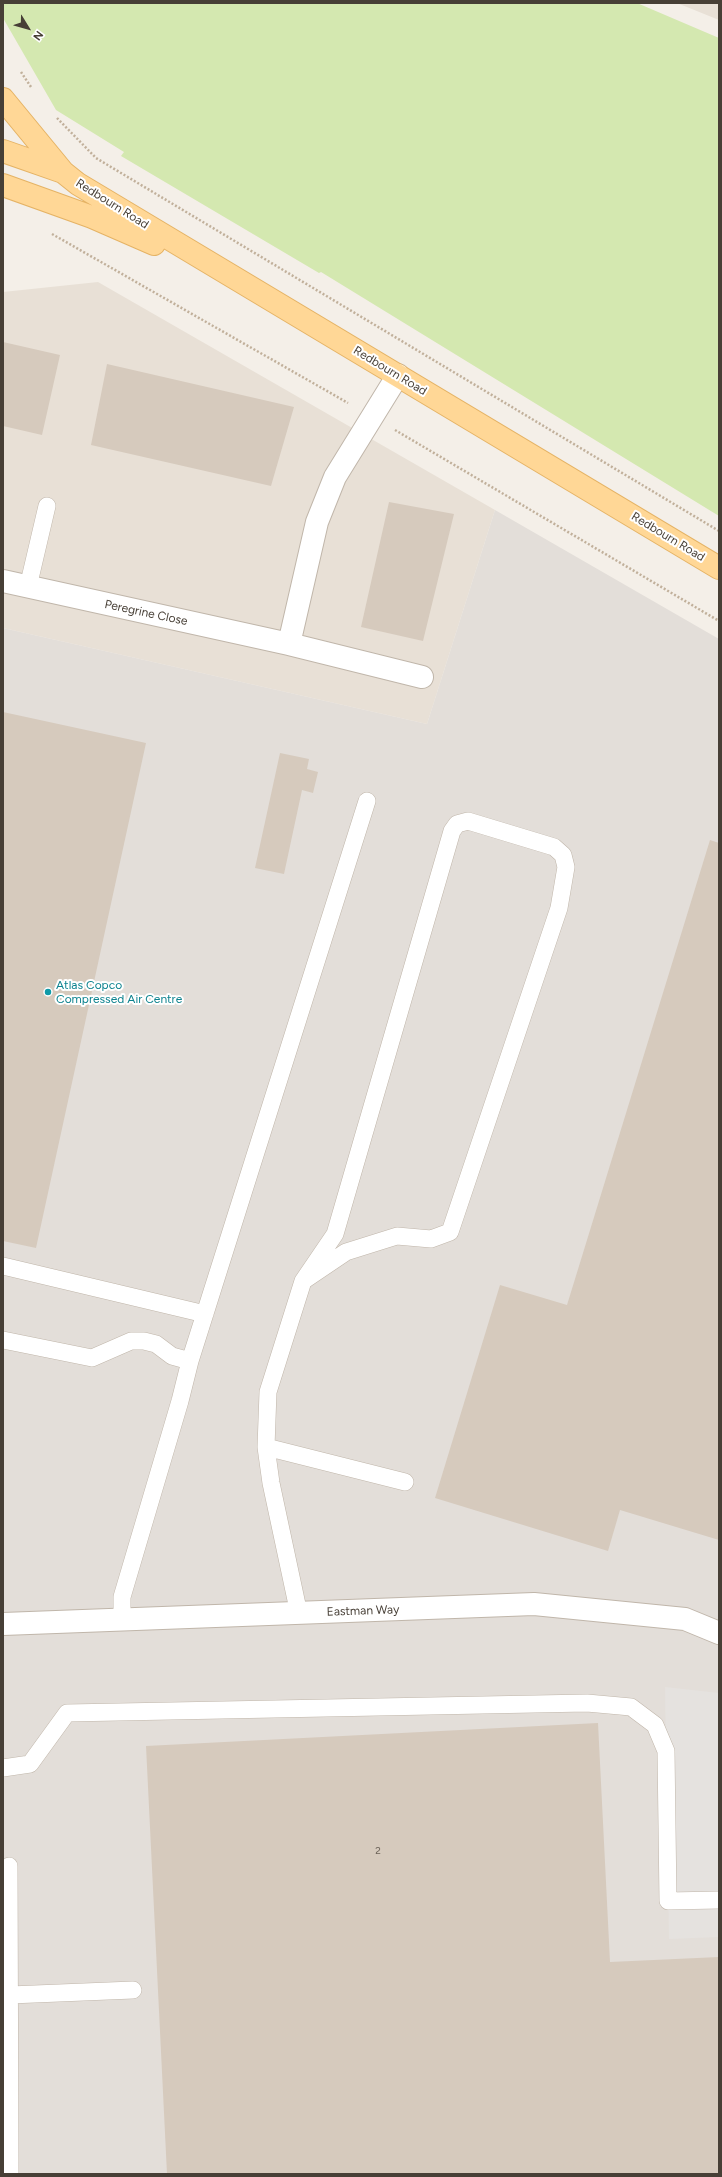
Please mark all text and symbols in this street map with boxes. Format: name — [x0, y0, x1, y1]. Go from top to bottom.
north arrow — [8, 8, 48, 48]
text: N — [30, 28, 46, 43]
street label: Redbourn Road — [73, 176, 151, 232]
street label: Redbourn Road — [351, 343, 429, 399]
street label: Redbourn Road — [629, 509, 707, 565]
street label: Peregrine Close — [103, 597, 189, 629]
place label: Atlas Copco Compressed Air Centre — [56, 978, 182, 1006]
marker: Atlas Copco Compressed Air Centre — [43, 987, 53, 997]
street label: Eastman Way — [326, 1603, 400, 1619]
house number: 2 — [375, 1845, 381, 1857]

